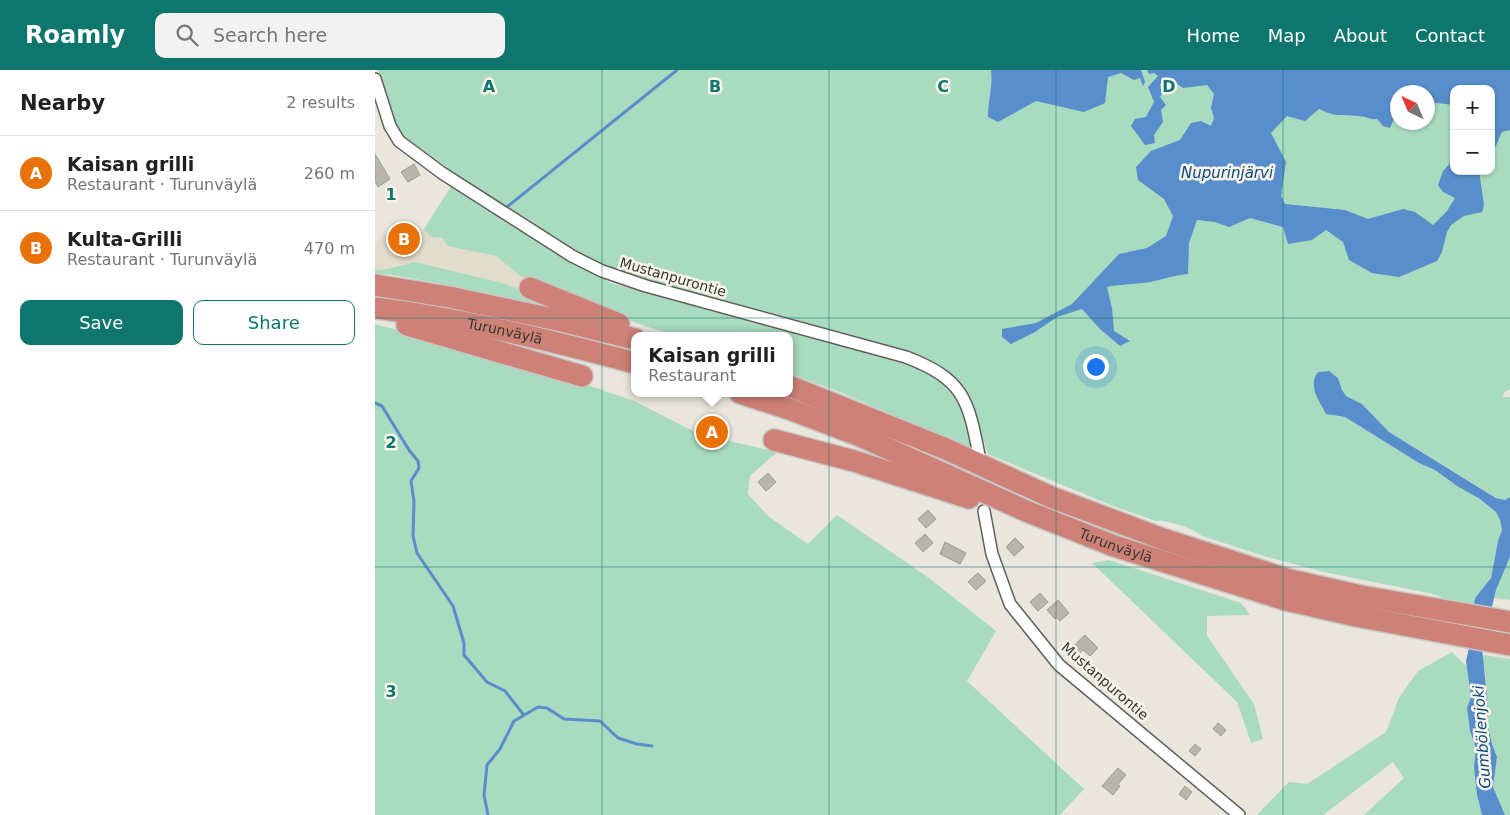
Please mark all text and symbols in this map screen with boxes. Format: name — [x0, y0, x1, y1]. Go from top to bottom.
search box — [155, 13, 505, 58]
text: Roamly — [25, 21, 125, 49]
icon: search — [173, 21, 201, 49]
text: Search here — [213, 24, 327, 46]
text: Home — [1187, 25, 1240, 46]
text: Map — [1268, 25, 1306, 46]
text: About — [1334, 25, 1387, 46]
text: Contact — [1415, 25, 1485, 46]
text: A — [483, 77, 496, 96]
text: B — [709, 77, 721, 96]
text: C — [937, 77, 949, 96]
text: D — [1162, 77, 1176, 96]
north arrow — [1390, 85, 1435, 130]
map controls — [1450, 85, 1495, 175]
button: + — [1450, 85, 1495, 130]
text: Nearby — [20, 91, 105, 115]
text: 2 results — [286, 93, 355, 112]
button: − — [1450, 130, 1495, 175]
text: Kaisan grilli — [67, 153, 194, 175]
text: A — [30, 164, 42, 183]
text: 260 m — [304, 164, 355, 183]
water label: Nupurinjärvi — [1181, 164, 1274, 182]
text: Restaurant · Turunväylä — [67, 175, 257, 194]
text: 1 — [385, 185, 397, 204]
pin: B — [388, 220, 420, 258]
text: Kulta-Grilli — [67, 228, 182, 250]
text: B — [30, 239, 42, 258]
text: 470 m — [304, 239, 355, 258]
text: Restaurant · Turunväylä — [67, 250, 257, 269]
street label: Mustanpurontie — [618, 254, 728, 300]
button: Save — [20, 300, 183, 345]
button: Share — [193, 300, 355, 345]
street label: Turunväylä — [465, 315, 544, 347]
popup — [631, 332, 793, 397]
text: Kaisan grilli — [648, 344, 776, 366]
your location — [1083, 354, 1109, 380]
text: Restaurant — [648, 366, 736, 385]
pin: A — [696, 413, 728, 451]
text: 2 — [385, 433, 397, 452]
street label: Turunväylä — [1076, 525, 1154, 566]
street label: Mustanpurontie — [1058, 639, 1152, 723]
text: 3 — [385, 682, 397, 701]
water label: Gumbölenjoki — [1469, 684, 1495, 789]

